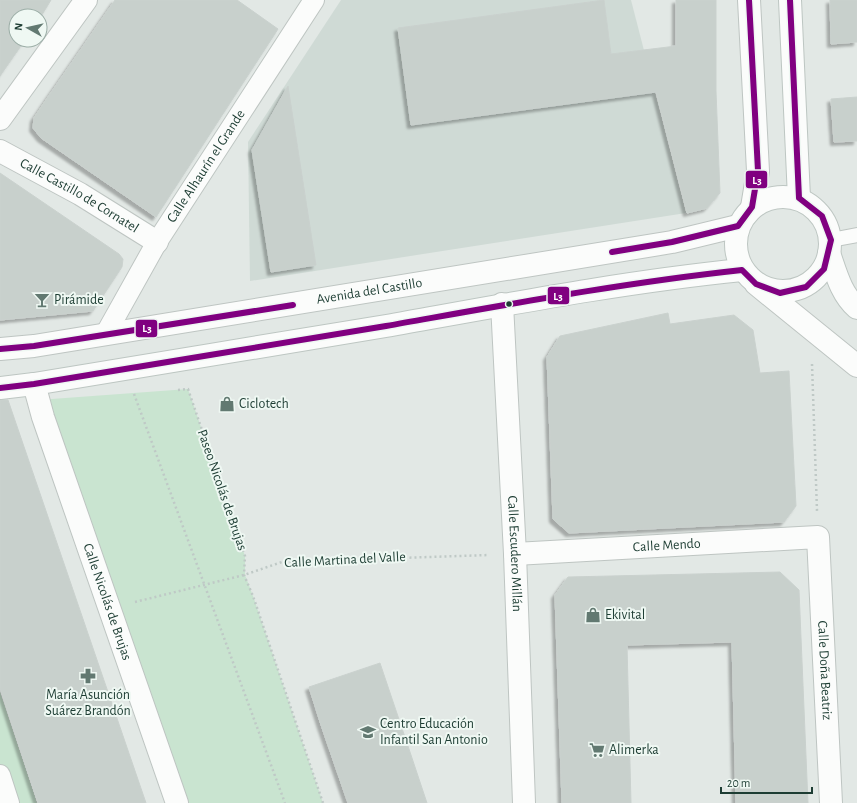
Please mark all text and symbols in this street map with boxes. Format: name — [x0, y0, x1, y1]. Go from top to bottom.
north arrow — [8, 8, 48, 48]
text: N — [13, 22, 25, 31]
street label: Calle Alhaurín el Grande — [165, 107, 248, 225]
street label: Calle Castillo de Cornatel — [18, 156, 141, 236]
line badge: L3 — [745, 170, 768, 189]
text: L3 — [752, 175, 762, 186]
street label: Avenida del Castillo — [316, 276, 423, 307]
line badge: L3 — [547, 286, 570, 305]
bar icon: Pirámide — [33, 291, 51, 309]
text: L3 — [553, 291, 563, 302]
place label: Pirámide — [54, 293, 104, 307]
unlabelled marker — [504, 299, 514, 309]
line badge: L3 — [135, 319, 158, 338]
text: L3 — [142, 323, 152, 334]
shop icon: Ciclotech — [218, 395, 236, 413]
place label: Ciclotech — [239, 397, 289, 411]
street label: Paseo Nicolás de Brujas — [195, 428, 249, 552]
street label: Calle Escudero Millán — [505, 495, 524, 612]
street label: Calle Mendo — [632, 537, 701, 554]
street label: Calle Nicolás de Brujas — [80, 542, 134, 662]
street label: Calle Martina del Valle — [284, 550, 406, 570]
shop icon: Ekivital — [584, 606, 602, 624]
place label: Ekivital — [605, 608, 645, 622]
street label: Calle Doña Beatriz — [815, 620, 834, 721]
pharmacy icon: María Asunción Suárez Brandón — [79, 667, 97, 685]
place label: María Asunción Suárez Brandón — [45, 688, 131, 718]
place label: Centro Educación Infantil San Antonio — [380, 717, 488, 747]
school or university icon: Centro Educación Infantil San Antonio — [359, 723, 377, 741]
supermarket icon: Alimerka — [588, 741, 606, 759]
place label: Alimerka — [609, 743, 659, 757]
scale bar — [721, 769, 812, 795]
text: 20 m — [727, 777, 750, 789]

